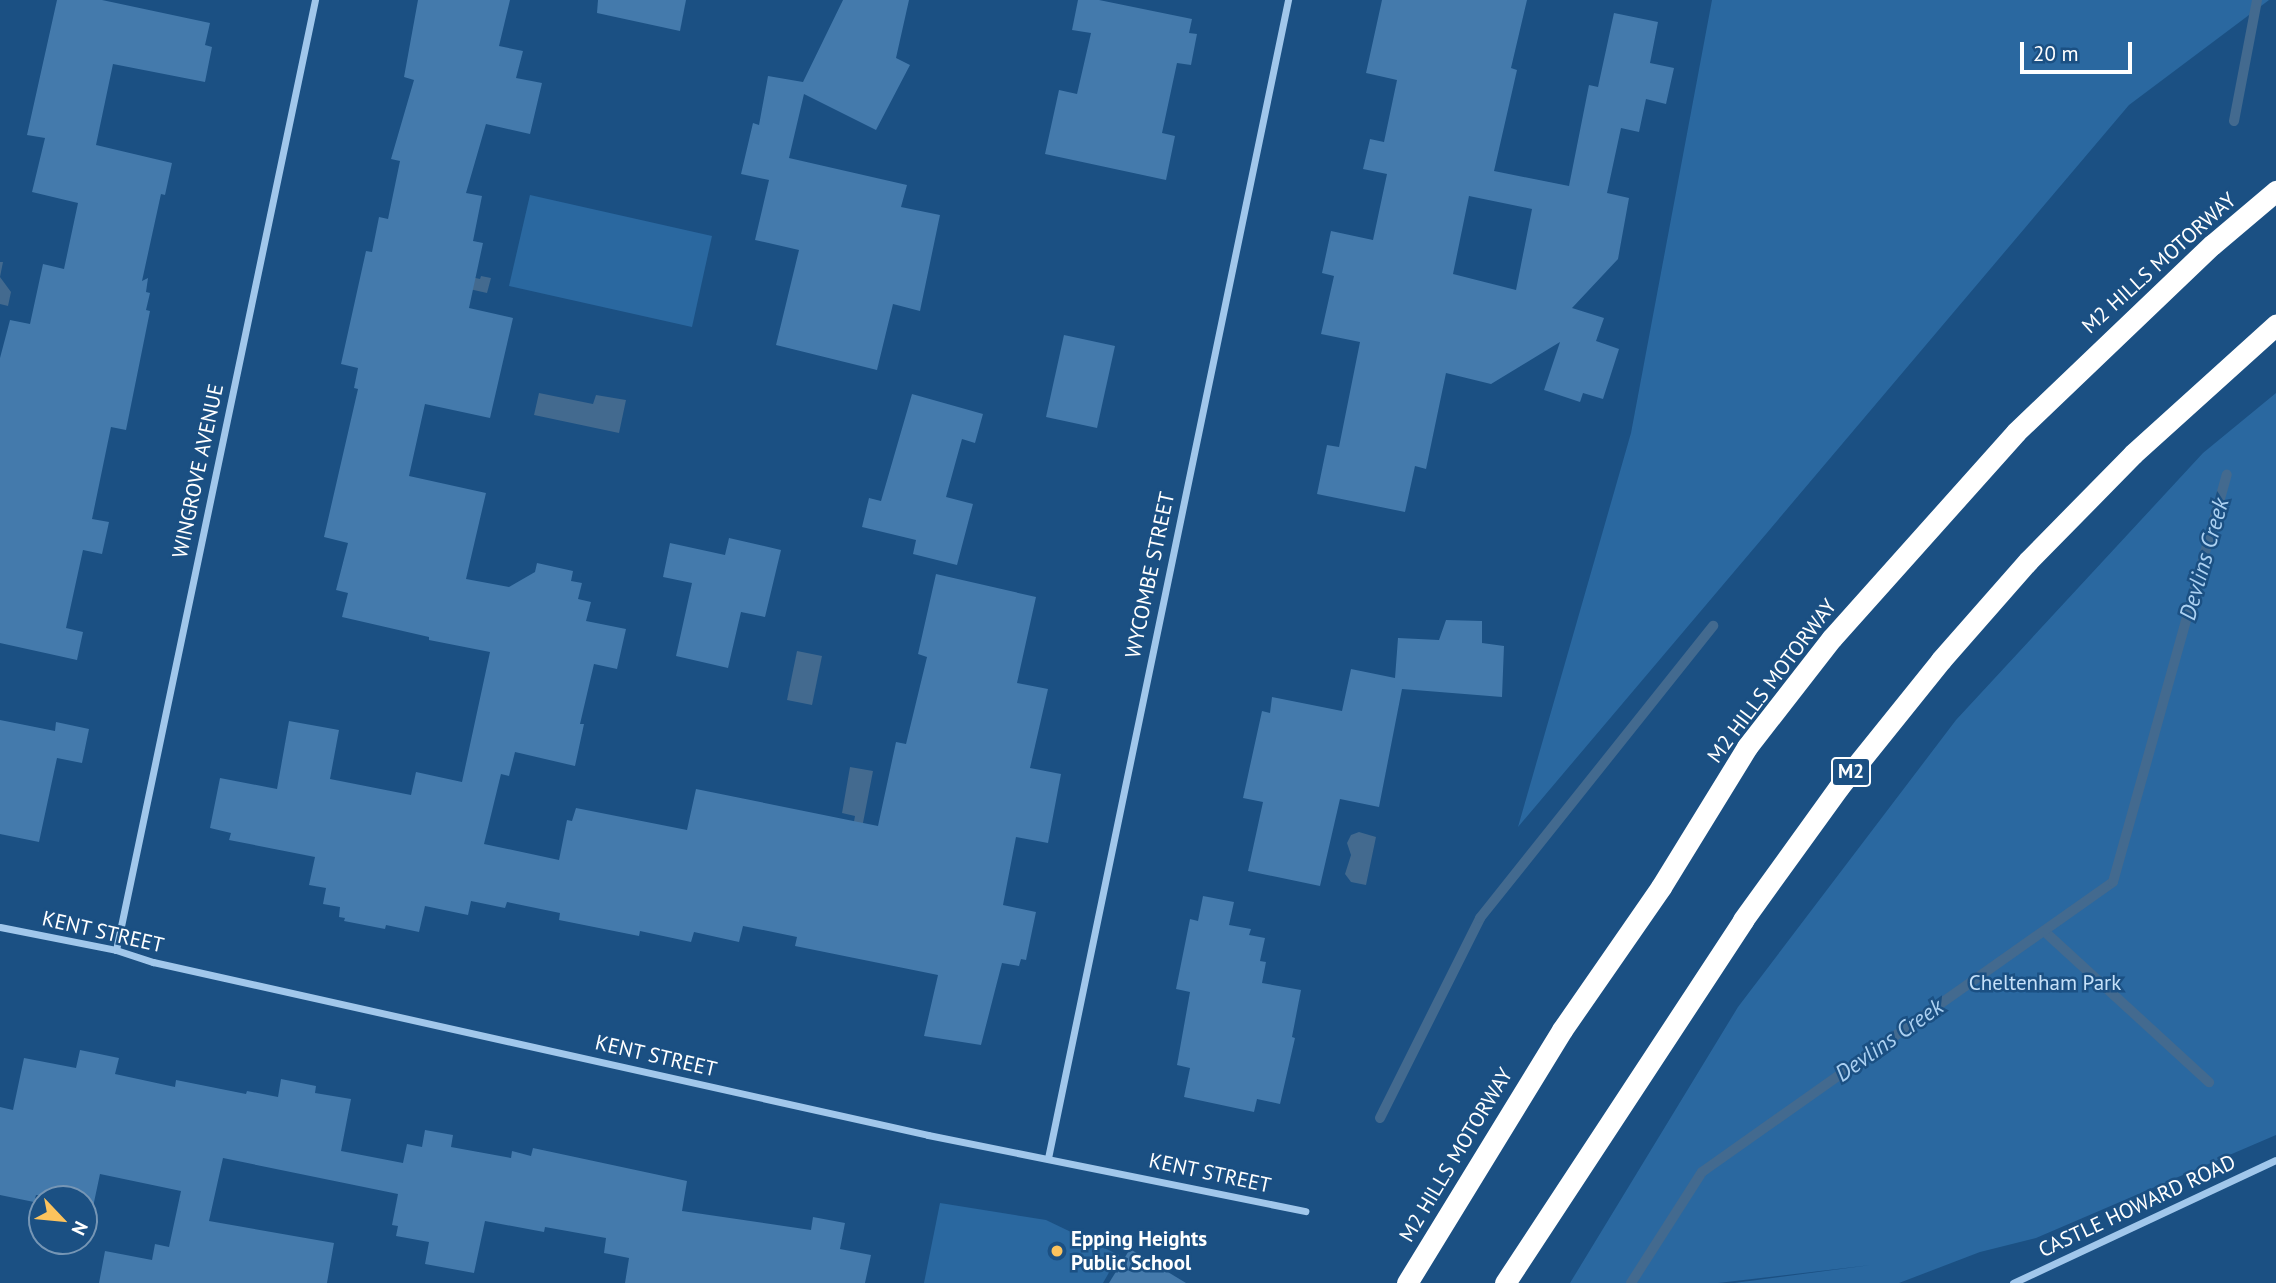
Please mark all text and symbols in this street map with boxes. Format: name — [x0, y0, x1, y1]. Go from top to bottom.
scale bar — [2024, 28, 2136, 72]
text: 20 m — [2033, 40, 2079, 67]
street label: M2 HILLS MOTORWAY — [2077, 187, 2241, 339]
street label: WINGROVE AVENUE — [167, 381, 229, 561]
street label: WYCOMBE STREET — [1120, 490, 1180, 660]
water label: Devlins Creek — [2173, 495, 2235, 623]
street label: M2 HILLS MOTORWAY — [1702, 594, 1842, 768]
road number: M2 — [1830, 757, 1872, 788]
street label: KENT STREET — [39, 906, 167, 958]
park label: Cheltenham Park — [1969, 970, 2121, 996]
water label: Devlins Creek — [1830, 993, 1948, 1087]
street label: KENT STREET — [592, 1030, 720, 1082]
street label: M2 HILLS MOTORWAY — [1394, 1063, 1518, 1247]
street label: KENT STREET — [1146, 1148, 1274, 1198]
street label: CASTLE HOWARD ROAD — [2034, 1149, 2240, 1263]
north arrow — [28, 1185, 98, 1255]
text: N — [67, 1217, 94, 1239]
place label: Epping Heights Public School — [1071, 1226, 1207, 1276]
marker: Epping Heights Public School — [1049, 1243, 1065, 1259]

